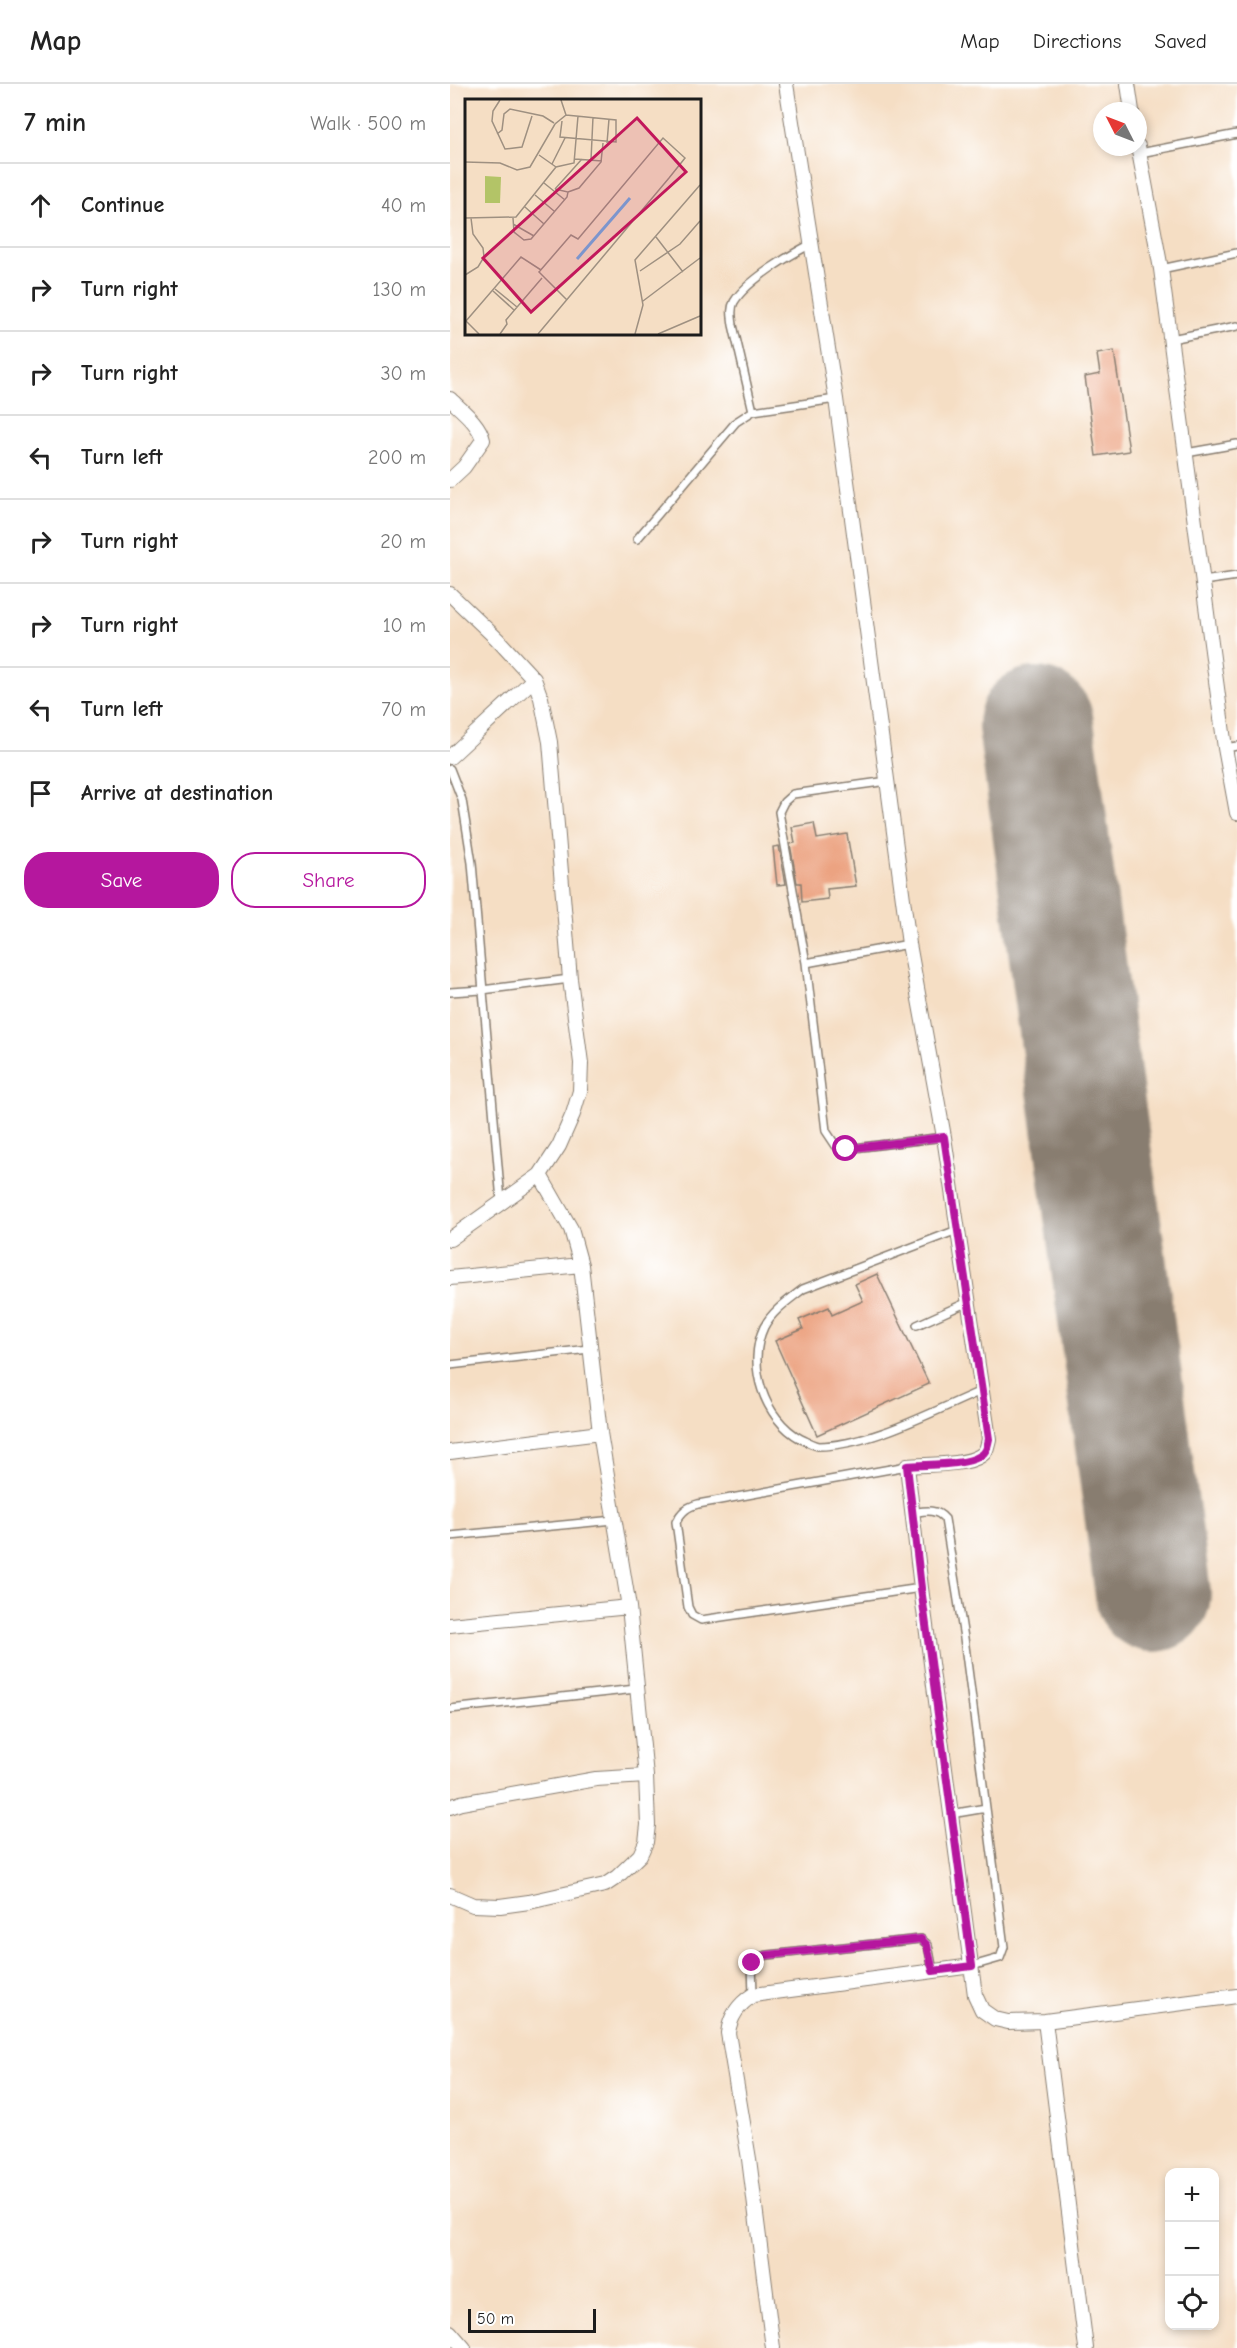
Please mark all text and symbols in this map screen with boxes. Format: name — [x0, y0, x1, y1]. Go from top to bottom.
text: Map — [30, 25, 81, 57]
text: Map — [960, 29, 1000, 53]
text: Directions — [1033, 29, 1122, 53]
text: Saved — [1155, 29, 1207, 53]
inset map — [465, 99, 700, 334]
north arrow — [1093, 102, 1147, 156]
text: 7 min — [24, 108, 86, 138]
text: Walk · 500 m — [310, 112, 426, 135]
icon: ahead — [24, 189, 57, 222]
text: Continue — [81, 192, 164, 218]
text: 40 m — [381, 194, 426, 217]
icon: right — [24, 273, 57, 306]
text: Turn right — [81, 276, 178, 302]
text: 130 m — [373, 278, 426, 301]
icon: right — [24, 357, 57, 390]
text: Turn right — [81, 360, 178, 386]
text: 30 m — [380, 362, 426, 385]
icon: left — [24, 441, 57, 474]
text: Turn left — [81, 444, 163, 470]
text: 200 m — [368, 446, 426, 469]
icon: right — [24, 525, 57, 558]
text: Turn right — [81, 528, 178, 554]
text: 20 m — [380, 530, 426, 553]
icon: right — [24, 609, 57, 642]
text: Turn right — [81, 612, 178, 638]
text: 10 m — [383, 614, 426, 637]
icon: left — [24, 693, 57, 726]
text: Turn left — [81, 696, 163, 722]
text: 70 m — [381, 698, 426, 721]
icon: arrive — [24, 777, 57, 810]
text: Arrive at destination — [81, 780, 273, 806]
button: Save — [24, 852, 219, 908]
button: Share — [231, 852, 426, 908]
route start — [832, 1135, 858, 1161]
route end — [738, 1949, 764, 1975]
map controls — [1165, 2168, 1219, 2330]
button: + — [1165, 2168, 1219, 2222]
button: − — [1165, 2222, 1219, 2276]
button: locate — [1165, 2276, 1219, 2330]
scale bar — [468, 2306, 596, 2334]
text: 50 m — [477, 2310, 514, 2328]

